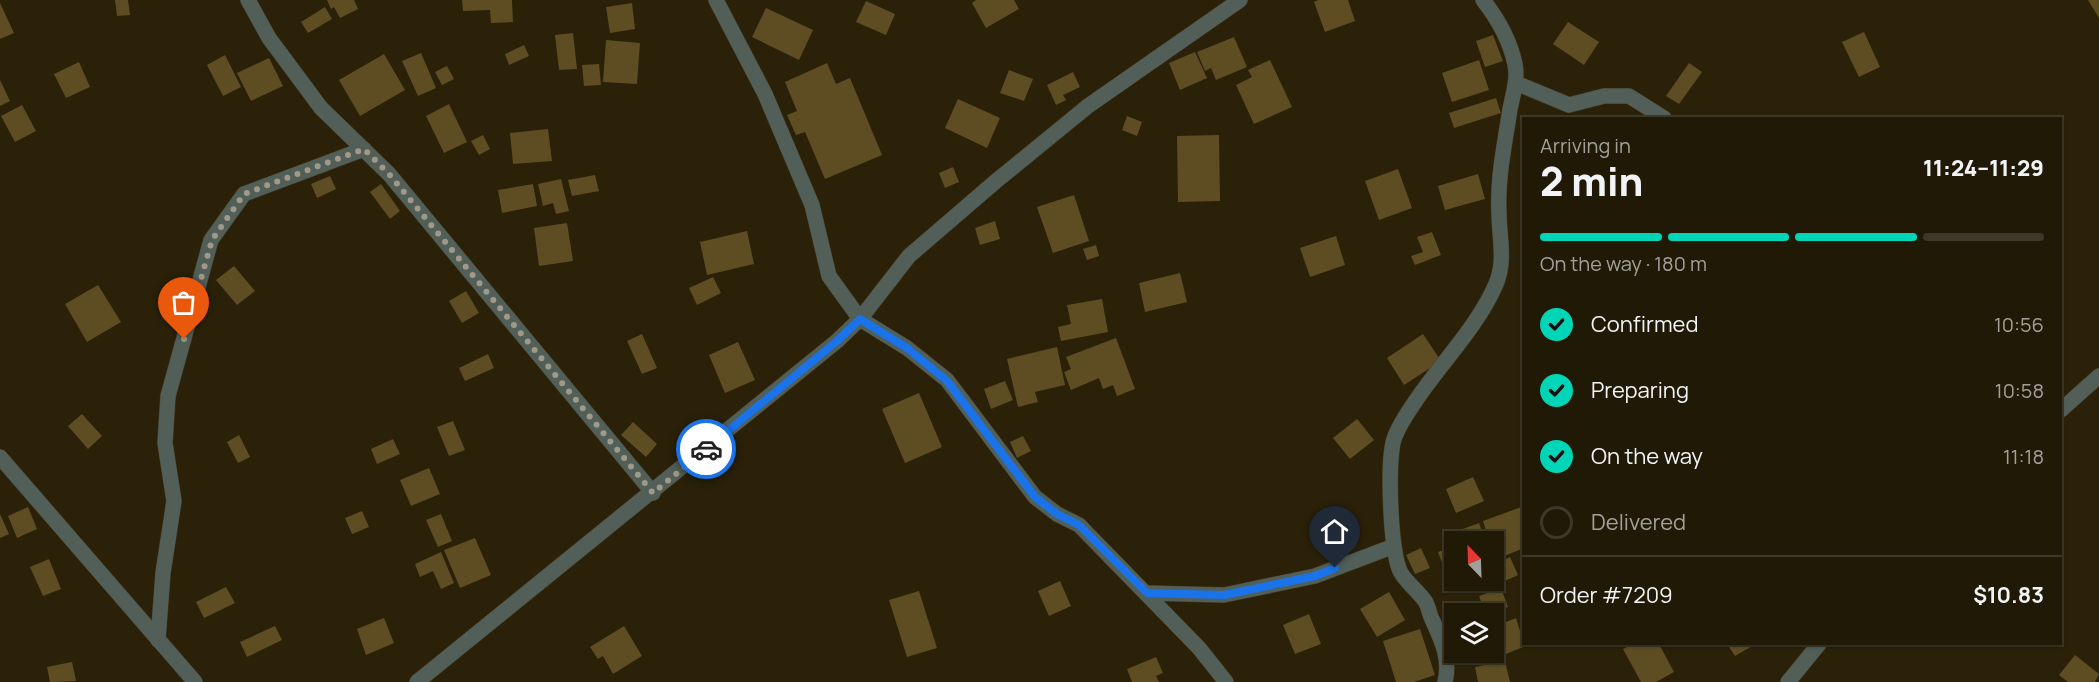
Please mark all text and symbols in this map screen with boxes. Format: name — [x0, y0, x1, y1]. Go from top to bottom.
text: Arriving in — [1540, 132, 1631, 159]
text: 11:24–11:29 — [1923, 153, 2044, 183]
text: 2 min — [1540, 154, 1643, 208]
text: On the way · 180 m — [1540, 250, 1707, 277]
pin — [158, 277, 209, 339]
icon: bag — [167, 286, 200, 319]
icon: check — [1540, 308, 1573, 341]
text: Confirmed — [1591, 309, 1699, 339]
text: 10:56 — [1994, 311, 2044, 338]
icon: check — [1540, 374, 1573, 407]
text: Preparing — [1591, 375, 1689, 405]
text: 10:58 — [1995, 377, 2044, 404]
courier — [676, 419, 736, 479]
icon: car — [690, 433, 723, 466]
icon: check — [1540, 440, 1573, 473]
text: On the way — [1591, 441, 1703, 471]
text: 11:18 — [2003, 443, 2044, 470]
pin — [1309, 506, 1360, 568]
text: Delivered — [1591, 507, 1686, 537]
icon: home — [1318, 515, 1351, 548]
north arrow — [1444, 531, 1504, 591]
map controls — [1444, 531, 1504, 663]
text: Order #7209 — [1540, 580, 1673, 610]
text: $10.83 — [1973, 580, 2044, 610]
button: layers — [1444, 603, 1504, 663]

